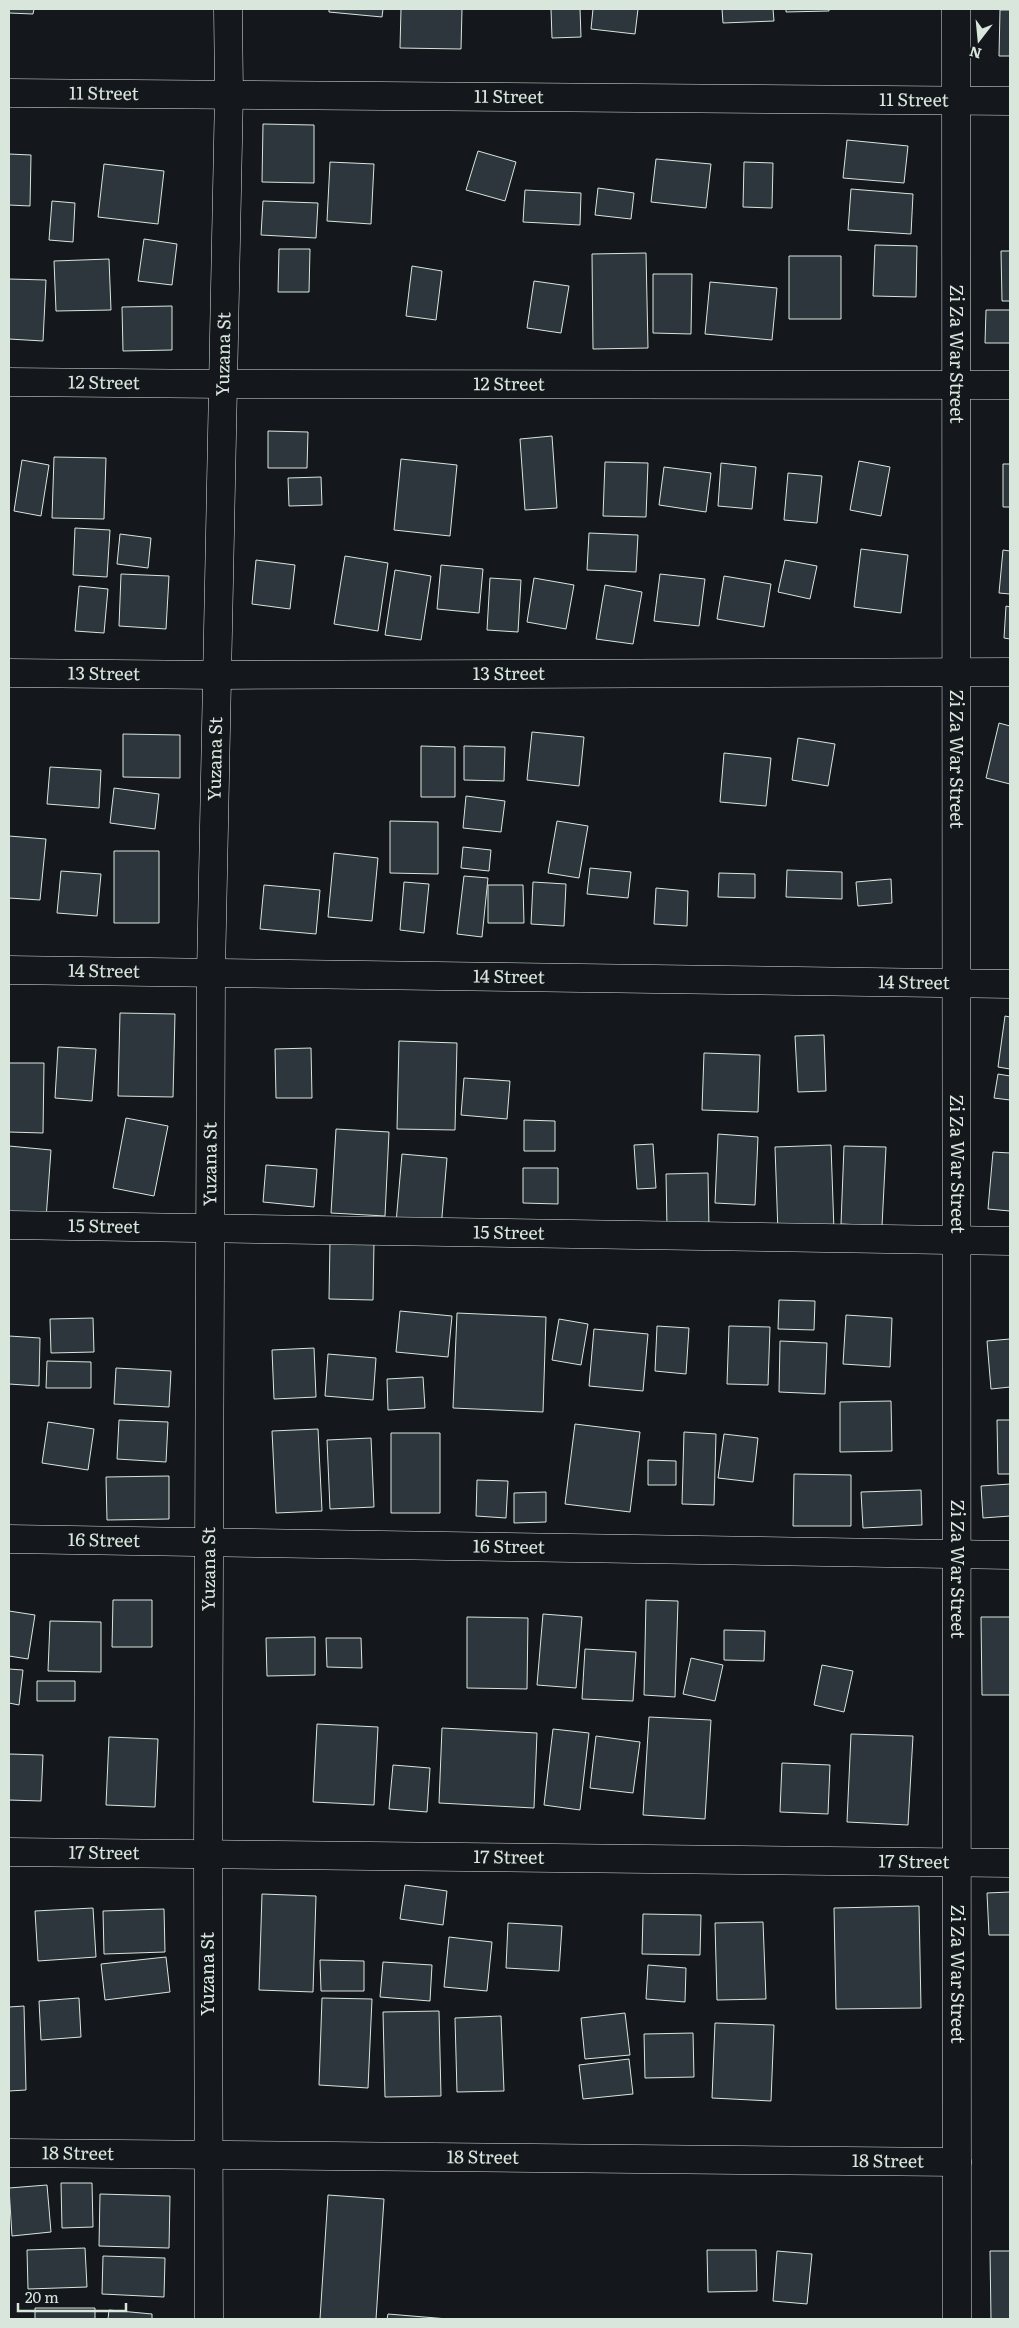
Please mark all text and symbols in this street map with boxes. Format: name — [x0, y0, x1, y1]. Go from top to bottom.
north arrow — [954, 15, 1004, 65]
text: N — [966, 42, 984, 65]
street label: 11 Street — [69, 78, 140, 106]
street label: 11 Street — [474, 82, 545, 109]
street label: 11 Street — [879, 85, 950, 113]
street label: Zi Za War Street — [944, 284, 971, 424]
street label: Yuzana St — [208, 311, 237, 397]
street label: 12 Street — [68, 368, 141, 395]
street label: 12 Street — [473, 369, 546, 396]
street label: 13 Street — [68, 659, 141, 686]
street label: 13 Street — [473, 659, 546, 686]
street label: Zi Za War Street — [944, 689, 971, 829]
street label: Yuzana St — [200, 716, 228, 801]
street label: 14 Street — [68, 956, 141, 984]
street label: 14 Street — [473, 961, 546, 990]
street label: 14 Street — [878, 967, 951, 995]
street label: Zi Za War Street — [944, 1094, 972, 1234]
street label: Yuzana St — [195, 1121, 222, 1206]
street label: 15 Street — [68, 1211, 141, 1239]
street label: 15 Street — [473, 1217, 546, 1246]
street label: Zi Za War Street — [945, 1499, 972, 1639]
street label: 16 Street — [68, 1525, 141, 1553]
street label: Yuzana St — [194, 1526, 221, 1611]
street label: 16 Street — [473, 1531, 546, 1560]
street label: 17 Street — [68, 1838, 140, 1865]
street label: 17 Street — [473, 1842, 545, 1870]
street label: 17 Street — [878, 1847, 950, 1874]
street label: Zi Za War Street — [945, 1904, 972, 2044]
street label: Yuzana St — [193, 1931, 220, 2016]
street label: 18 Street — [42, 2138, 115, 2166]
street label: 18 Street — [447, 2142, 520, 2170]
street label: 18 Street — [852, 2146, 925, 2174]
scale bar — [18, 2280, 125, 2312]
text: 20 m — [25, 2285, 59, 2308]

